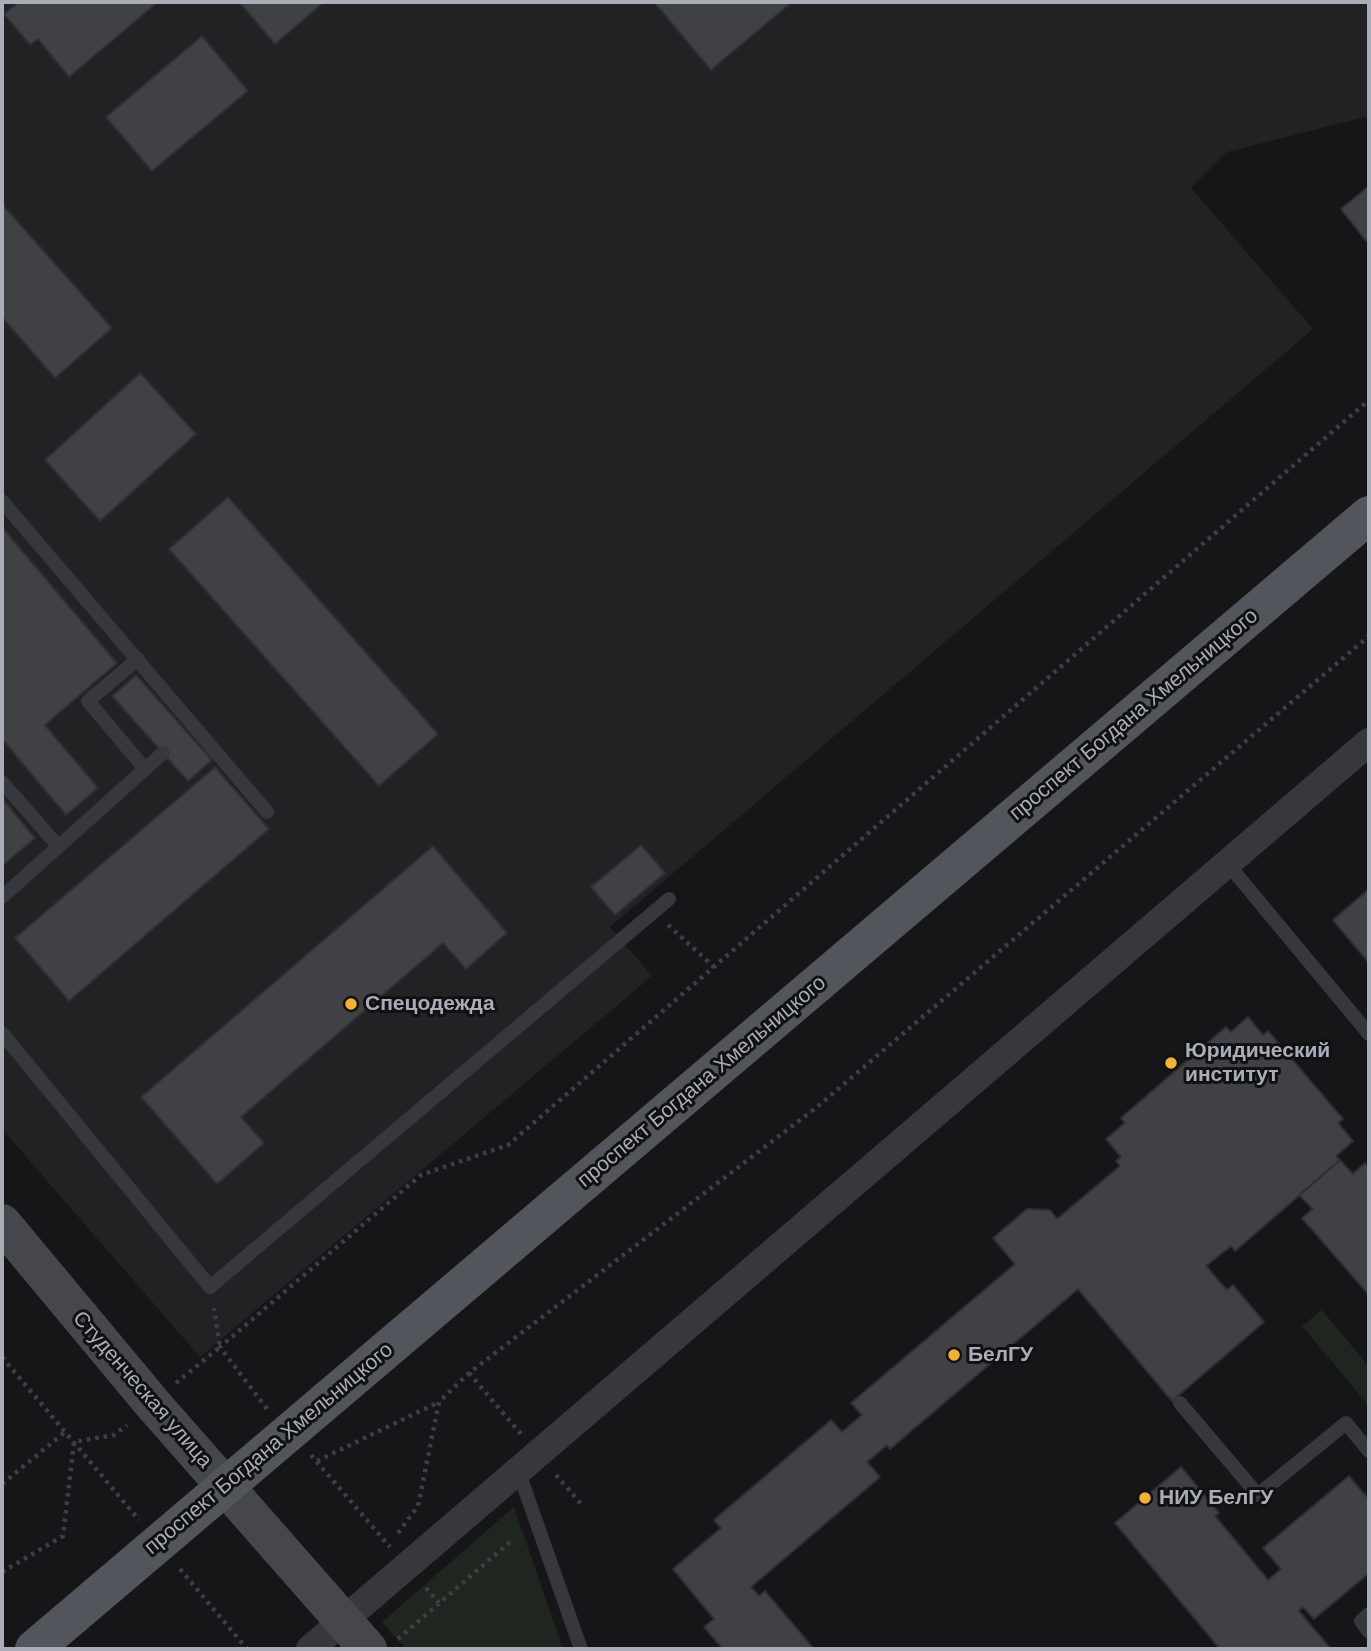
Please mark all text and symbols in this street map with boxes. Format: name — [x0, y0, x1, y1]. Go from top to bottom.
street label: проспект Богдана Хмельницкого — [1005, 604, 1263, 826]
street label: проспект Богдана Хмельницкого — [573, 971, 831, 1193]
place label: Спецодежда — [365, 991, 495, 1017]
marker: Спецодежда — [343, 996, 359, 1012]
place label: Юридический институт — [1185, 1038, 1330, 1088]
marker: Юридический институт — [1163, 1055, 1179, 1071]
street label: Студенческая улица — [67, 1306, 217, 1474]
street label: проспект Богдана Хмельницкого — [140, 1338, 398, 1560]
place label: БелГУ — [968, 1342, 1033, 1368]
marker: БелГУ — [946, 1347, 962, 1363]
place label: НИУ БелГУ — [1159, 1485, 1273, 1511]
marker: НИУ БелГУ — [1137, 1490, 1153, 1506]

